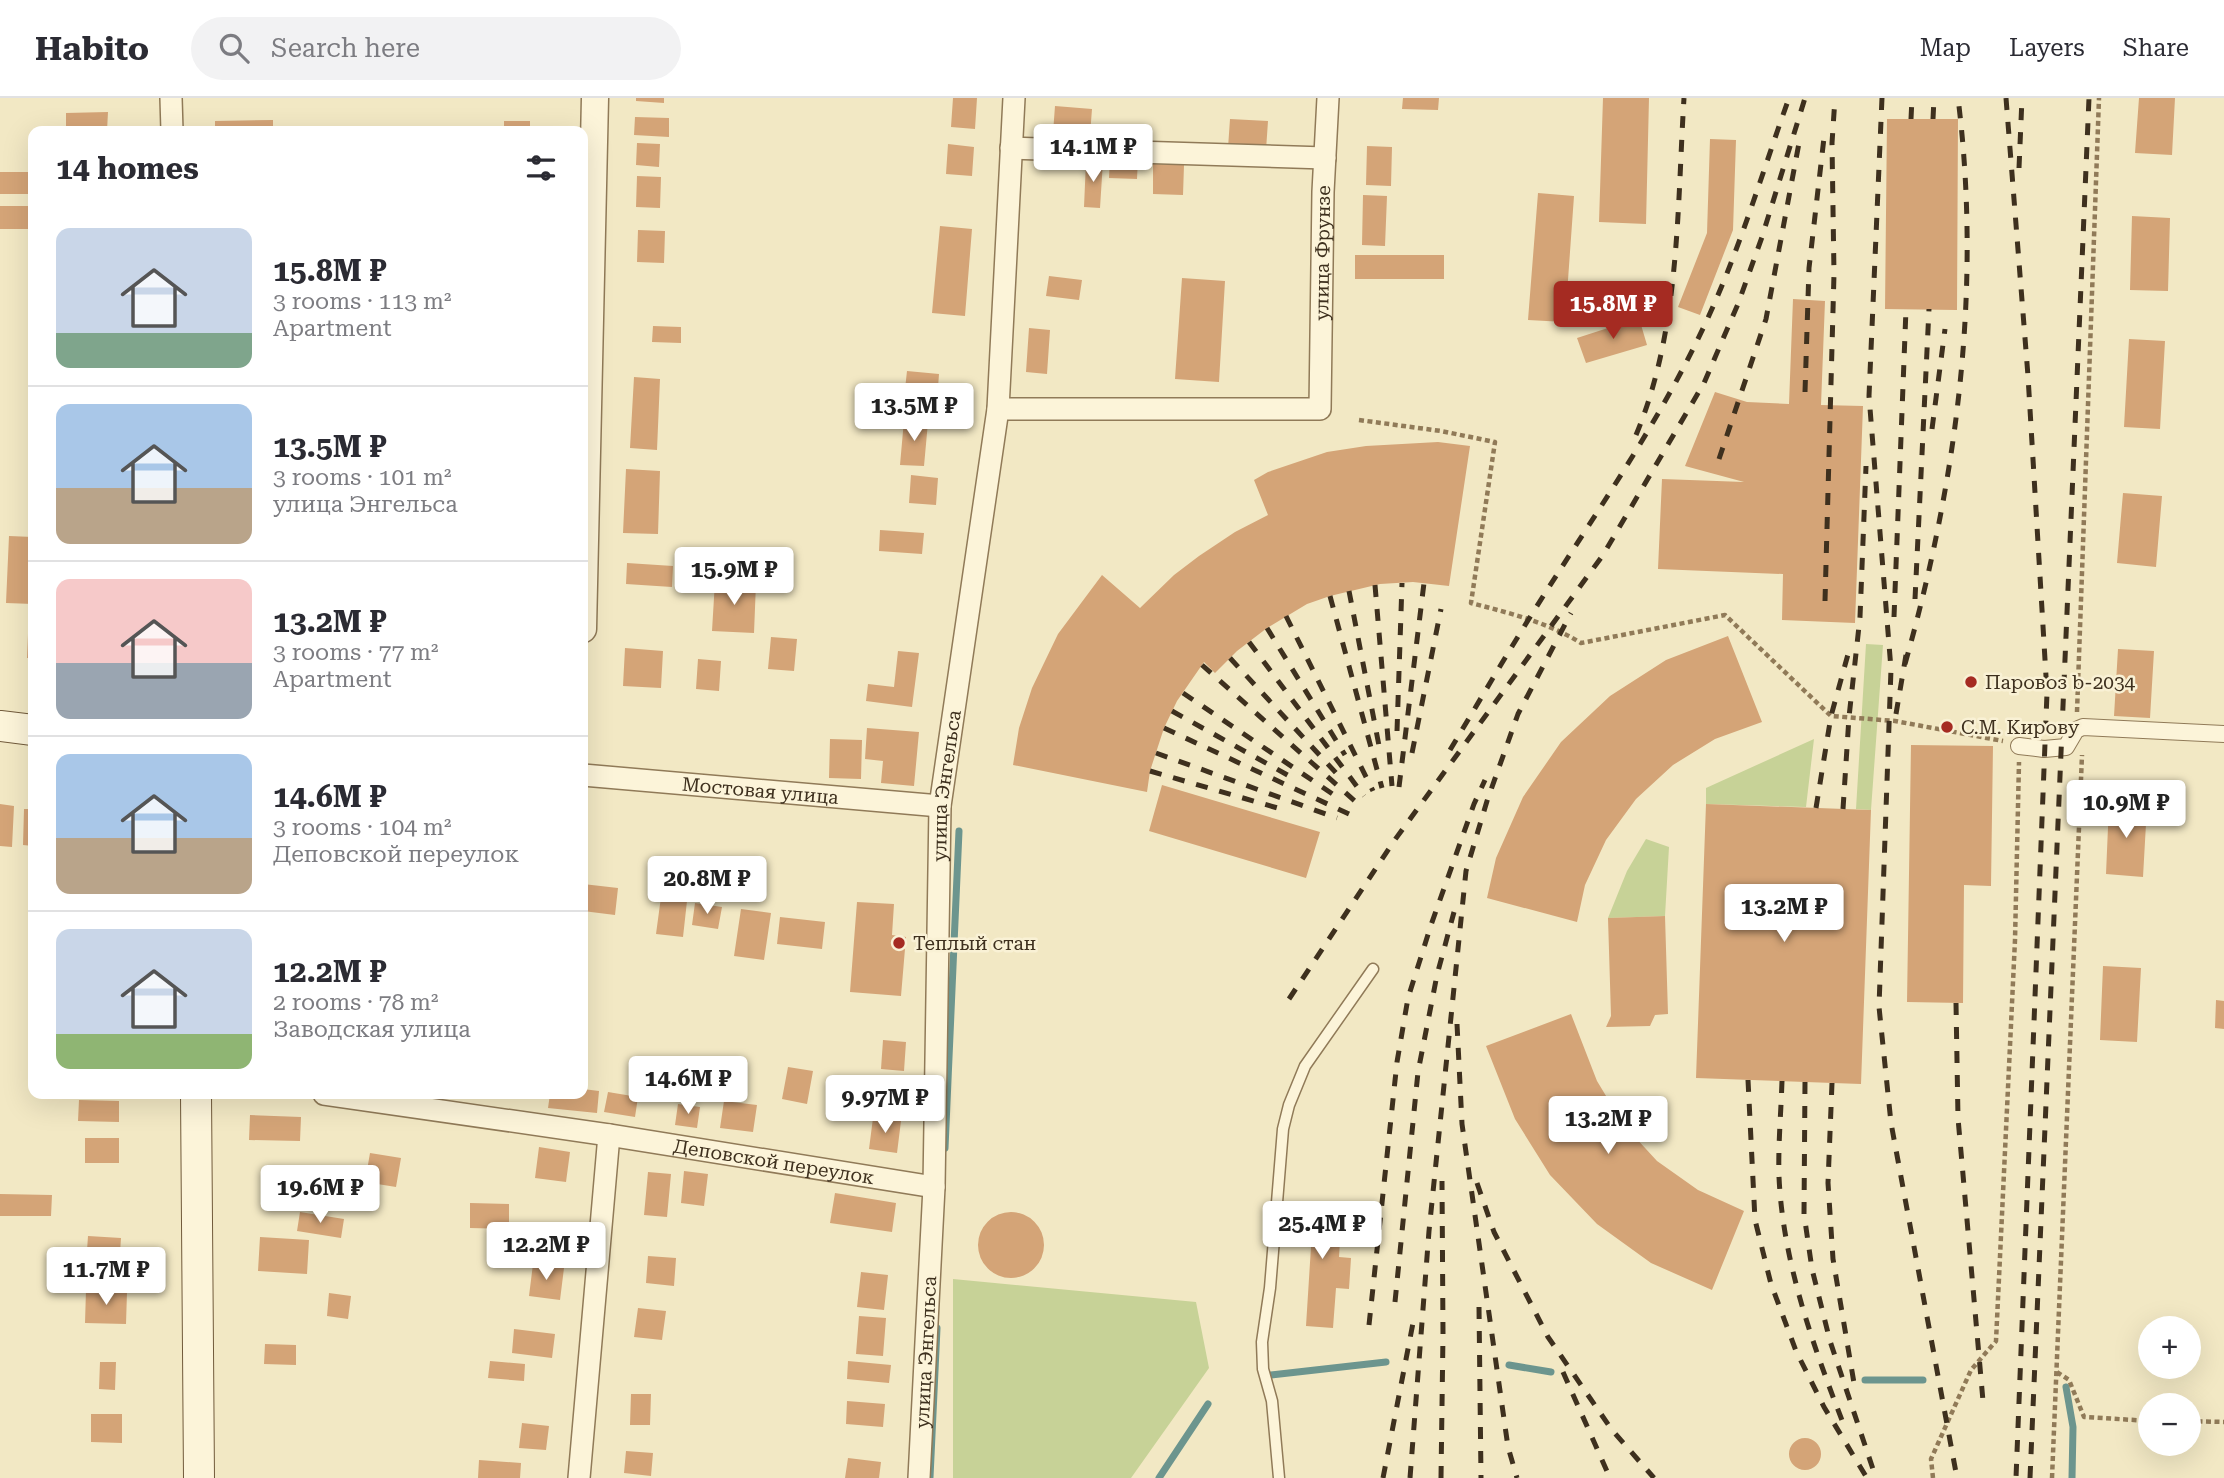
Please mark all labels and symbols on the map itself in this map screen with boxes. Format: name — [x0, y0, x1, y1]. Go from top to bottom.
pin: 14.1M ₽ — [1028, 125, 1158, 184]
street label: улица Фрунзе — [1310, 185, 1335, 321]
pin: 15.8M ₽ — [1548, 282, 1678, 341]
pin: 13.5M ₽ — [849, 384, 979, 443]
pin: 15.9M ₽ — [669, 547, 799, 607]
place label: Паровоз b-2034 — [1985, 671, 2136, 694]
marker: Паровоз b-2034 — [1963, 674, 1979, 690]
street label: улица Энгельса — [928, 708, 966, 862]
place label: С.М. Кирову — [1961, 716, 2080, 739]
marker: С.М. Кирову — [1939, 719, 1955, 735]
street label: Мостовая улица — [681, 773, 840, 809]
pin: 10.9M ₽ — [2061, 780, 2191, 840]
pin: 20.8M ₽ — [642, 856, 772, 916]
pin: 13.2M ₽ — [1719, 884, 1849, 944]
place label: Теплый стан — [913, 932, 1036, 955]
marker: Теплый стан — [891, 935, 907, 951]
pin: 14.6M ₽ — [623, 1056, 753, 1116]
pin: 9.97M ₽ — [820, 1076, 950, 1135]
pin: 13.2M ₽ — [1543, 1096, 1673, 1156]
street label: Деповской переулок — [672, 1134, 876, 1189]
pin: 19.6M ₽ — [255, 1166, 385, 1225]
pin: 25.4M ₽ — [1257, 1202, 1387, 1261]
pin: 12.2M ₽ — [481, 1222, 611, 1282]
pin: 11.7M ₽ — [41, 1248, 171, 1307]
street label: улица Энгельса — [911, 1275, 941, 1429]

